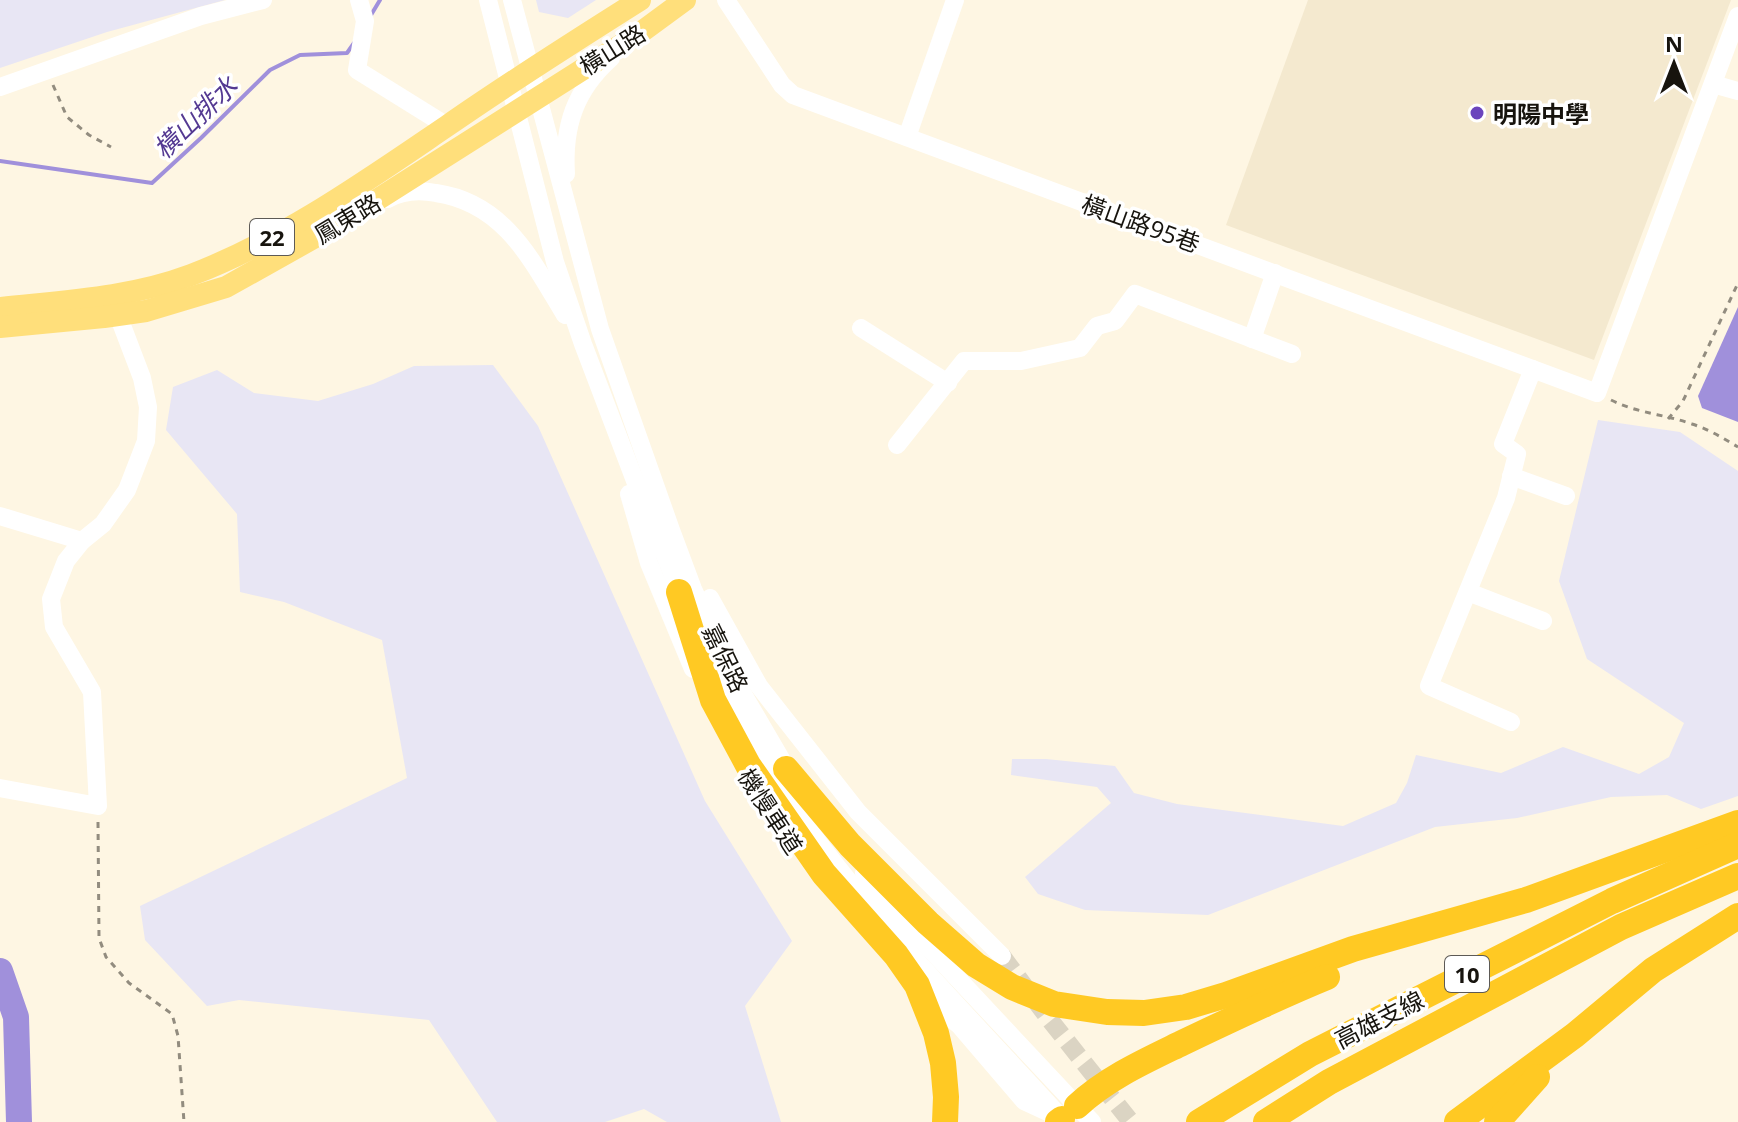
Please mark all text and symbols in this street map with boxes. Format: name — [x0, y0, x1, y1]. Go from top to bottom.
street label: 橫山路 — [573, 16, 651, 82]
north arrow — [1634, 24, 1714, 104]
text: N — [1665, 28, 1683, 58]
water label: 橫山排水 — [145, 67, 246, 166]
place label: 明陽中學 — [1493, 97, 1589, 130]
marker: 明陽中學 — [1468, 104, 1486, 122]
street label: 鳳東路 — [308, 185, 386, 251]
street label: 橫山路95巷 — [1077, 186, 1205, 260]
road number: 22 — [250, 219, 294, 255]
street label: 嘉保路 — [695, 618, 757, 698]
street label: 機慢車道 — [731, 762, 811, 860]
road number: 10 — [1445, 956, 1489, 992]
street label: 高雄支線 — [1329, 983, 1429, 1055]

